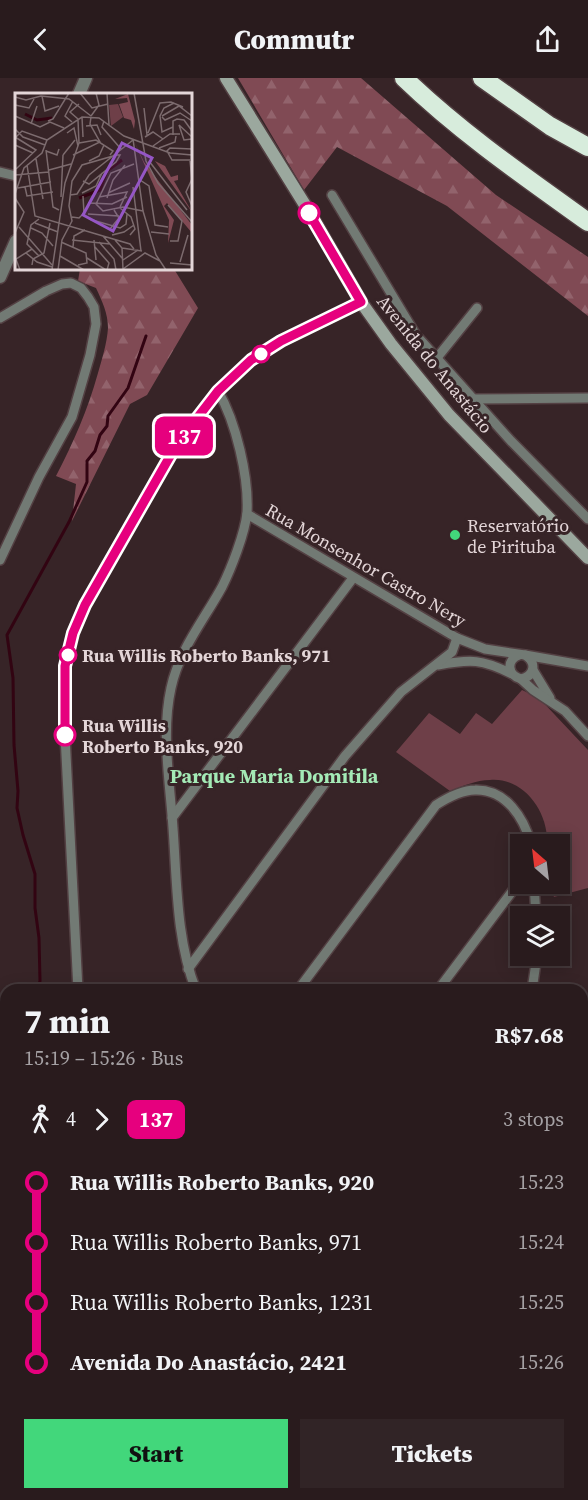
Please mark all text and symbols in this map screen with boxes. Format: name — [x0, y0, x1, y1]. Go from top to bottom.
text: Commutr — [234, 21, 354, 58]
icon: back — [24, 23, 57, 56]
icon: share — [531, 23, 564, 56]
inset map — [15, 93, 192, 270]
unlabelled marker — [298, 202, 320, 224]
street label: Avenida do Anastácio — [371, 289, 499, 439]
unlabelled marker — [252, 345, 270, 363]
line badge: 137 — [150, 416, 219, 456]
text: 137 — [167, 422, 201, 451]
street label: Rua Monsenhor Castro Nery — [261, 497, 471, 633]
place label: Reservatório de Pirituba — [467, 513, 569, 559]
marker: Reservatório de Pirituba — [448, 528, 462, 542]
place label: Rua Willis Roberto Banks, 971 — [82, 643, 331, 668]
marker: Rua Willis Roberto Banks, 971 — [59, 646, 77, 664]
place label: Rua Willis Roberto Banks, 920 — [82, 713, 243, 759]
marker: Rua Willis Roberto Banks, 920 — [54, 724, 76, 746]
district label: Parque Maria Domitila — [170, 762, 379, 790]
north arrow — [510, 834, 570, 894]
map controls — [510, 834, 570, 966]
button: layers — [510, 906, 570, 966]
text: 7 min — [24, 999, 110, 1044]
text: R$7.68 — [495, 1020, 564, 1050]
text: 15:19 – 15:26 · Bus — [24, 1044, 183, 1072]
icon: walk — [24, 1103, 57, 1136]
icon: forward — [85, 1103, 118, 1136]
text: 4 — [66, 1105, 76, 1133]
text: 137 — [139, 1105, 173, 1134]
text: 3 stops — [503, 1105, 564, 1133]
text: Rua Willis Roberto Banks, 920 — [70, 1167, 374, 1197]
text: 15:23 — [518, 1168, 564, 1196]
text: Rua Willis Roberto Banks, 971 — [70, 1227, 362, 1257]
text: 15:24 — [518, 1228, 564, 1256]
text: Rua Willis Roberto Banks, 1231 — [70, 1287, 373, 1317]
text: 15:25 — [518, 1288, 564, 1316]
text: Avenida Do Anastácio, 2421 — [70, 1347, 347, 1377]
text: 15:26 — [518, 1348, 564, 1376]
button: Start — [24, 1419, 288, 1488]
button: Tickets — [300, 1419, 564, 1488]

